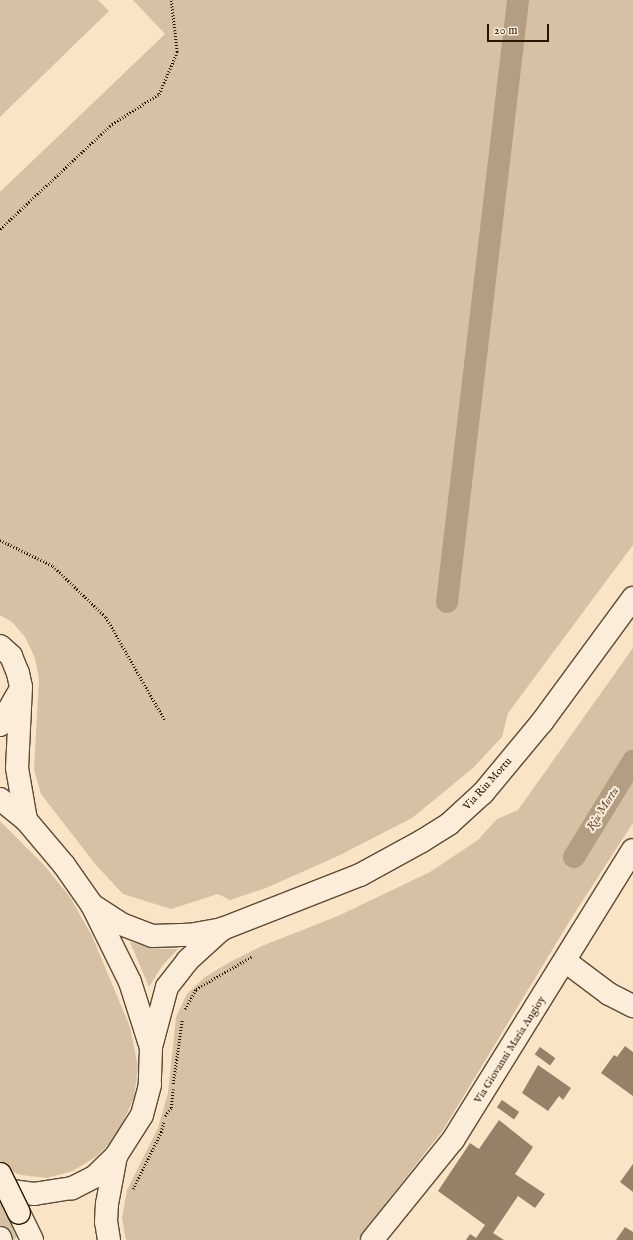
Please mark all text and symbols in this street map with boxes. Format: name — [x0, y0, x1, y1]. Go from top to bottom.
scale bar — [489, 16, 551, 42]
text: 20 m — [494, 23, 517, 38]
street label: Via Riu Mortu — [461, 755, 515, 813]
water label: Riu Mortu — [584, 784, 622, 834]
street label: Via Giovanni Maria Angioy — [472, 994, 548, 1106]

